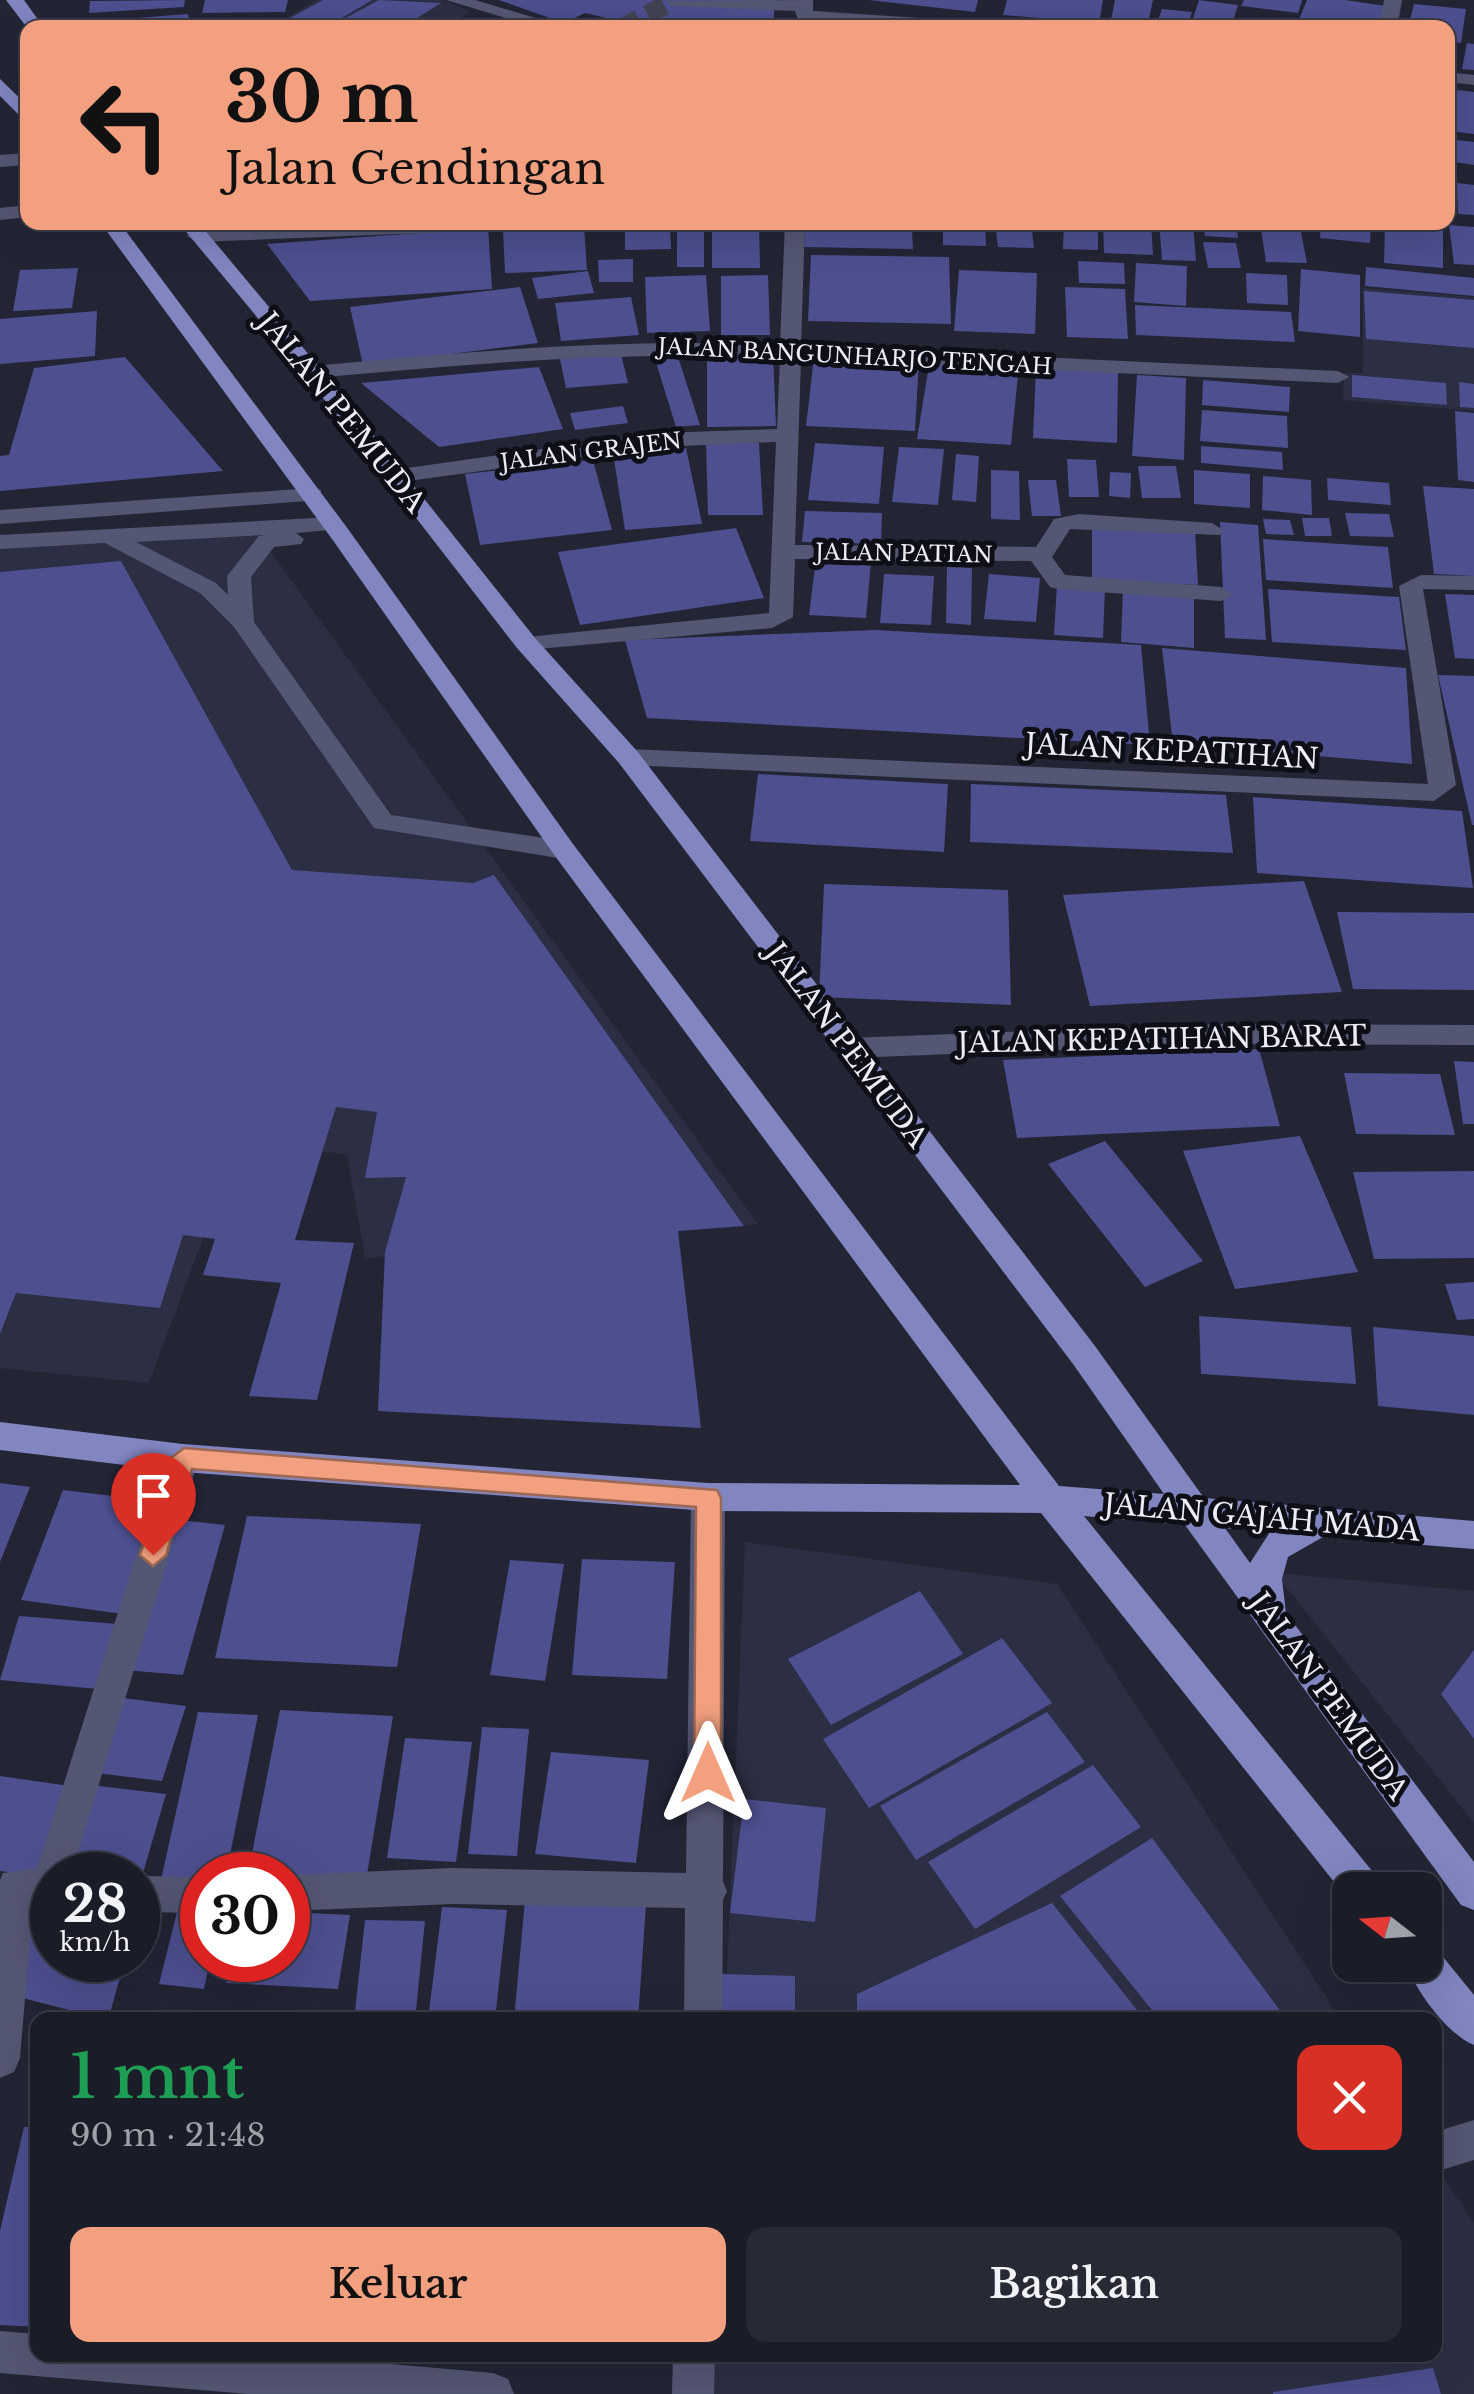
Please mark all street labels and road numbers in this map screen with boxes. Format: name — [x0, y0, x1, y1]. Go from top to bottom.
street label: JALAN PEMUDA — [248, 302, 433, 520]
street label: JALAN BANGUNHARJO TENGAH — [654, 333, 1053, 380]
street label: JALAN GRAJEN — [496, 427, 683, 476]
street label: JALAN PATIAN — [812, 538, 993, 569]
street label: JALAN KEPATIHAN — [1020, 726, 1320, 777]
street label: JALAN PEMUDA — [756, 933, 935, 1155]
street label: JALAN KEPATIHAN BARAT — [953, 1018, 1367, 1061]
street label: JALAN GAJAH MADA — [1099, 1486, 1422, 1549]
street label: JALAN PEMUDA — [1239, 1583, 1416, 1807]

